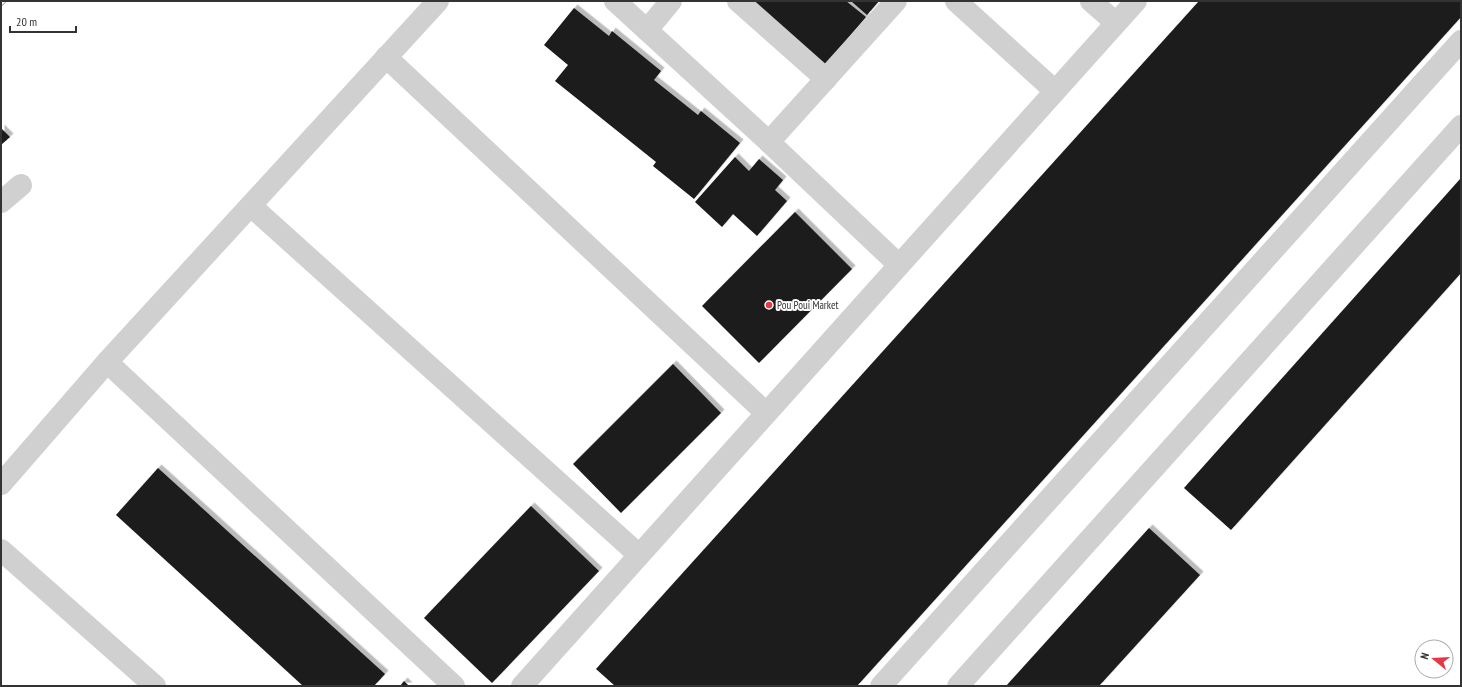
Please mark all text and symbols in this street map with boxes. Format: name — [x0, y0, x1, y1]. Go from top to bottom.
scale bar — [10, 8, 76, 34]
text: 20 m — [16, 14, 37, 29]
place label: Pou Poui Market — [777, 298, 839, 312]
marker: Pou Poui Market — [764, 300, 774, 310]
north arrow — [1414, 639, 1454, 679]
text: N — [1417, 651, 1432, 661]

